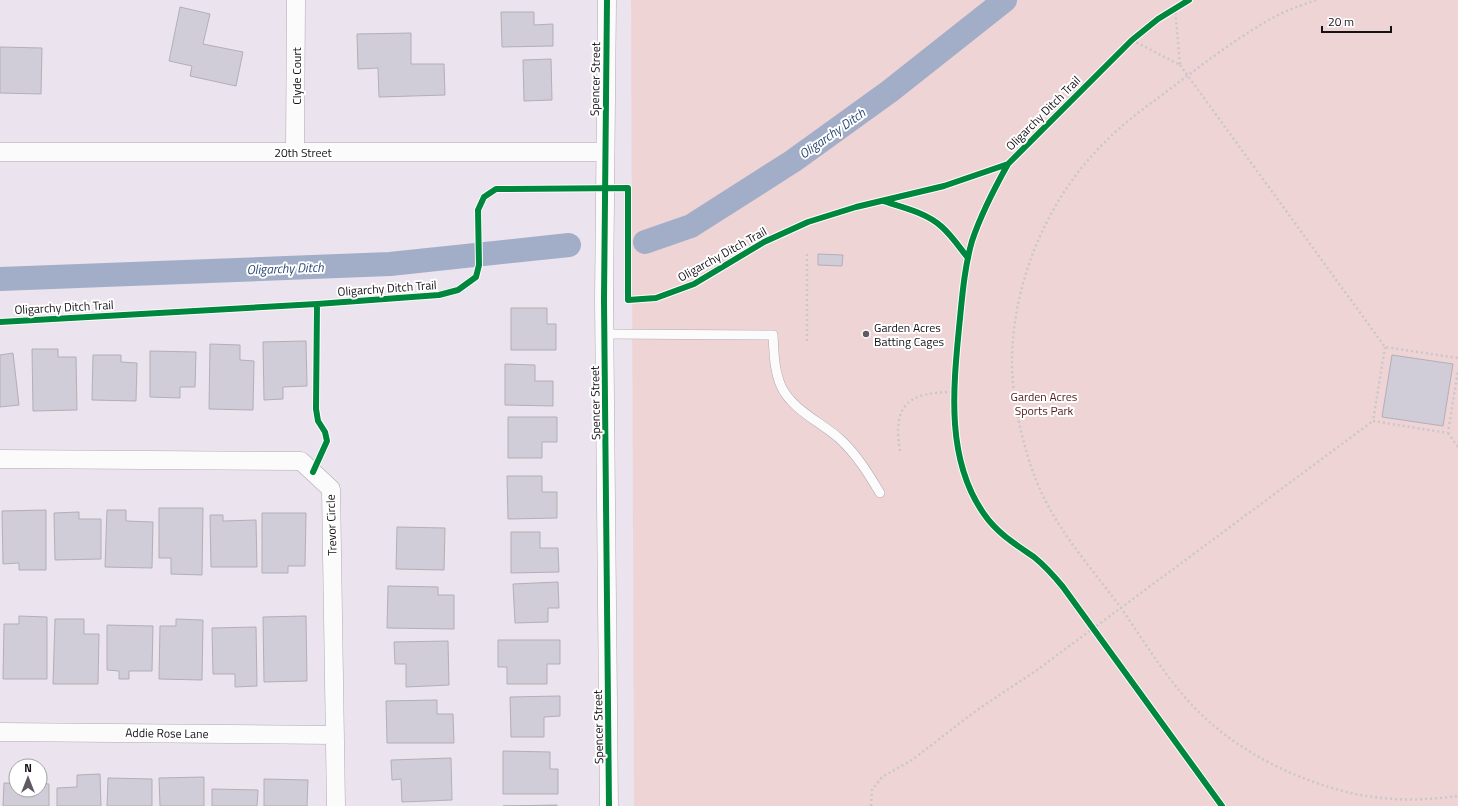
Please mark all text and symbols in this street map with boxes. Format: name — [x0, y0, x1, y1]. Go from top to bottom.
scale bar — [1322, 8, 1391, 34]
text: 20 m — [1328, 12, 1354, 31]
street label: Spencer Street — [585, 41, 605, 116]
street label: Clyde Court — [287, 46, 306, 105]
street label: Oligarchy Ditch Trail — [1001, 71, 1085, 155]
water label: Oligarchy Ditch — [795, 102, 870, 163]
street label: 20th Street — [274, 143, 333, 162]
street label: Oligarchy Ditch Trail — [674, 222, 770, 286]
water label: Oligarchy Ditch — [246, 257, 324, 279]
street label: Oligarchy Ditch Trail — [337, 275, 437, 301]
street label: Oligarchy Ditch Trail — [14, 295, 114, 319]
place label: Garden Acres Batting Cages — [874, 318, 944, 351]
marker: Garden Acres Batting Cages — [861, 329, 871, 339]
street label: Spencer Street — [585, 365, 605, 440]
park label: Garden Acres Sports Park — [1011, 387, 1078, 420]
street label: Trevor Circle — [320, 494, 342, 556]
street label: Spencer Street — [588, 689, 608, 764]
street label: Addie Rose Lane — [125, 723, 209, 743]
north arrow — [8, 758, 48, 798]
text: N — [24, 760, 32, 776]

